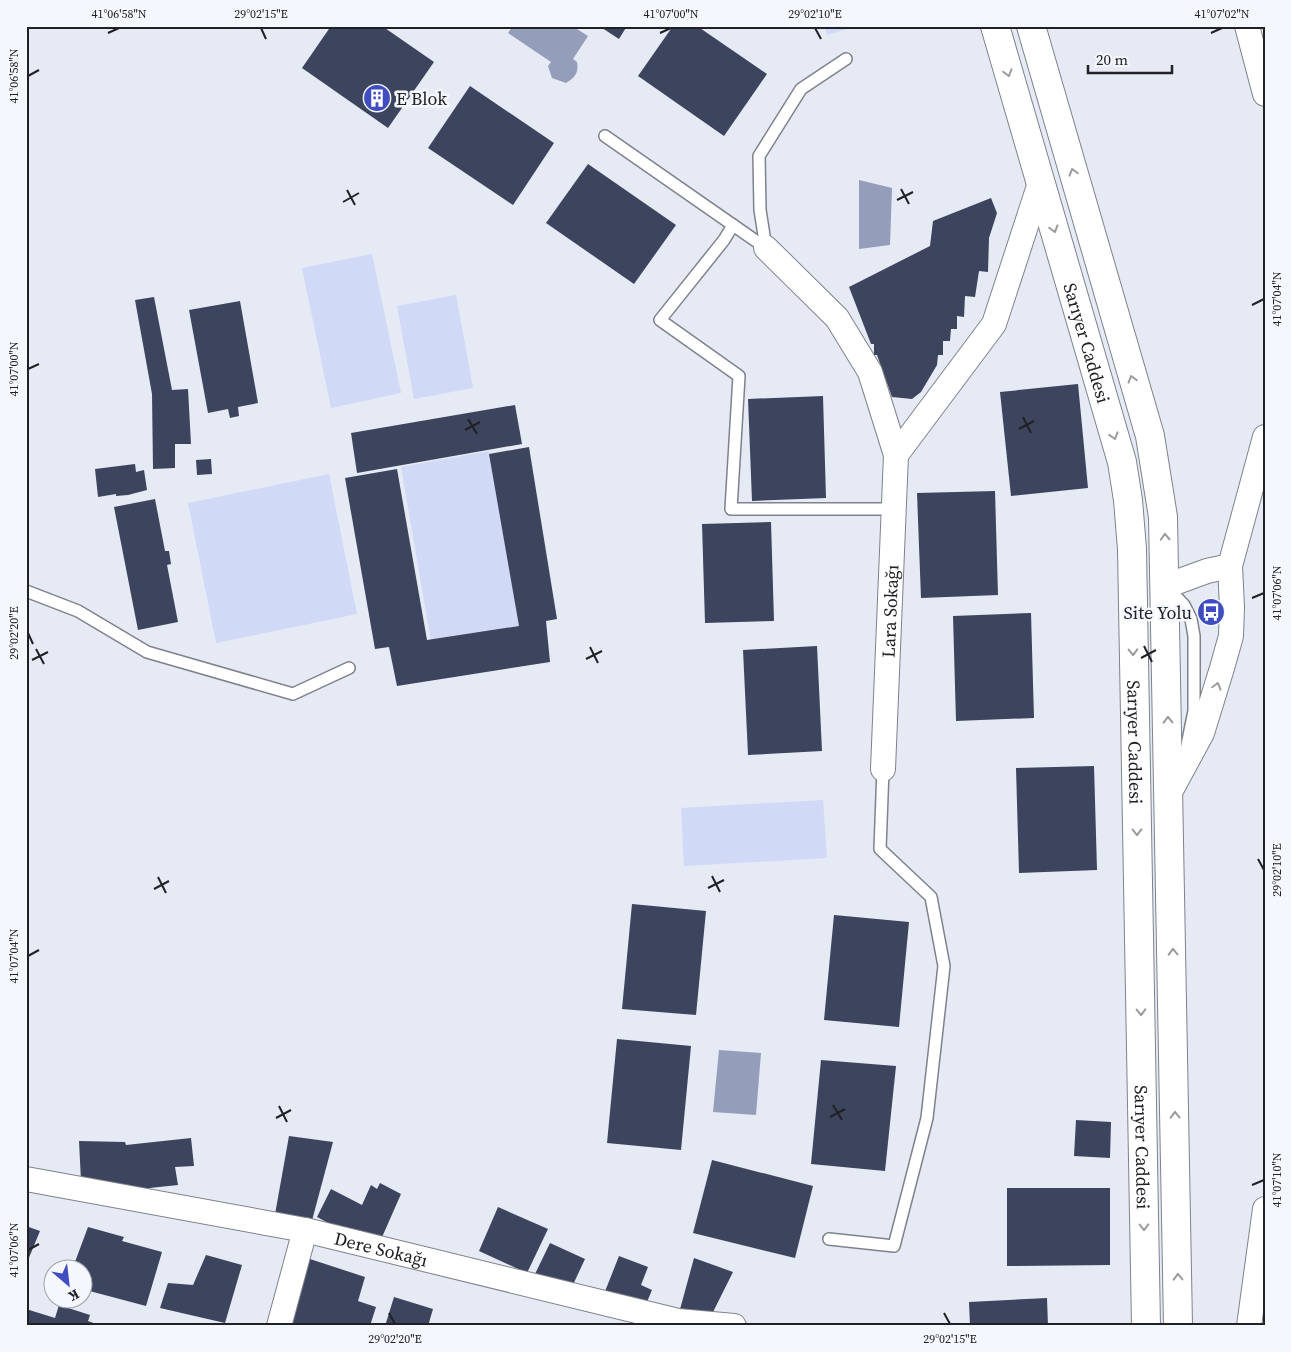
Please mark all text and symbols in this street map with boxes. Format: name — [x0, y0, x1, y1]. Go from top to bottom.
text: 41°06'58"N — [91, 6, 147, 22]
text: 29°02'15"E — [234, 6, 288, 22]
text: 41°07'00"N — [643, 6, 699, 22]
text: 29°02'10"E — [788, 6, 842, 22]
text: 41°07'02"N — [1194, 6, 1250, 22]
scale bar — [1088, 42, 1172, 74]
text: 41°06'58"N — [6, 48, 22, 104]
text: 20 m — [1096, 49, 1128, 70]
one-way arrow — [1003, 69, 1013, 77]
building icon: E Blok — [362, 83, 392, 113]
place label: E Blok — [396, 86, 447, 111]
one-way arrow — [1068, 168, 1078, 177]
one-way arrow — [1048, 225, 1058, 233]
text: 41°07'04"N — [1269, 271, 1285, 327]
street label: Sarıyer Caddesi — [1058, 280, 1117, 406]
text: 41°07'00"N — [6, 341, 22, 397]
one-way arrow — [1128, 375, 1138, 383]
one-way arrow — [1108, 431, 1118, 439]
one-way arrow — [1159, 533, 1170, 541]
street label: Lara Sokağı — [875, 564, 904, 658]
text: 41°07'06"N — [1269, 565, 1285, 621]
bus stop icon: Site Yolu — [1196, 597, 1226, 627]
place label: Site Yolu — [1124, 600, 1192, 625]
text: 29°02'20"E — [6, 606, 22, 660]
one-way arrow — [1128, 648, 1139, 656]
street label: Sarıyer Caddesi — [1122, 680, 1149, 805]
one-way arrow — [1212, 682, 1222, 690]
one-way arrow — [1163, 715, 1173, 723]
one-way arrow — [1132, 828, 1142, 836]
text: 29°02'10"E — [1269, 843, 1285, 897]
text: 41°07'04"N — [6, 928, 22, 984]
one-way arrow — [1167, 948, 1178, 956]
one-way arrow — [1135, 1008, 1146, 1016]
street label: Sarıyer Caddesi — [1129, 1085, 1156, 1209]
one-way arrow — [1170, 1110, 1180, 1118]
text: 41°07'10"N — [1269, 1152, 1285, 1208]
text: 41°07'06"N — [6, 1222, 22, 1278]
one-way arrow — [1139, 1224, 1149, 1231]
street label: Dere Sokağı — [332, 1225, 430, 1272]
north arrow — [42, 1260, 92, 1310]
one-way arrow — [1173, 1273, 1183, 1280]
text: K — [65, 1284, 83, 1307]
text: 29°02'20"E — [368, 1331, 422, 1347]
text: 29°02'15"E — [923, 1331, 977, 1347]

